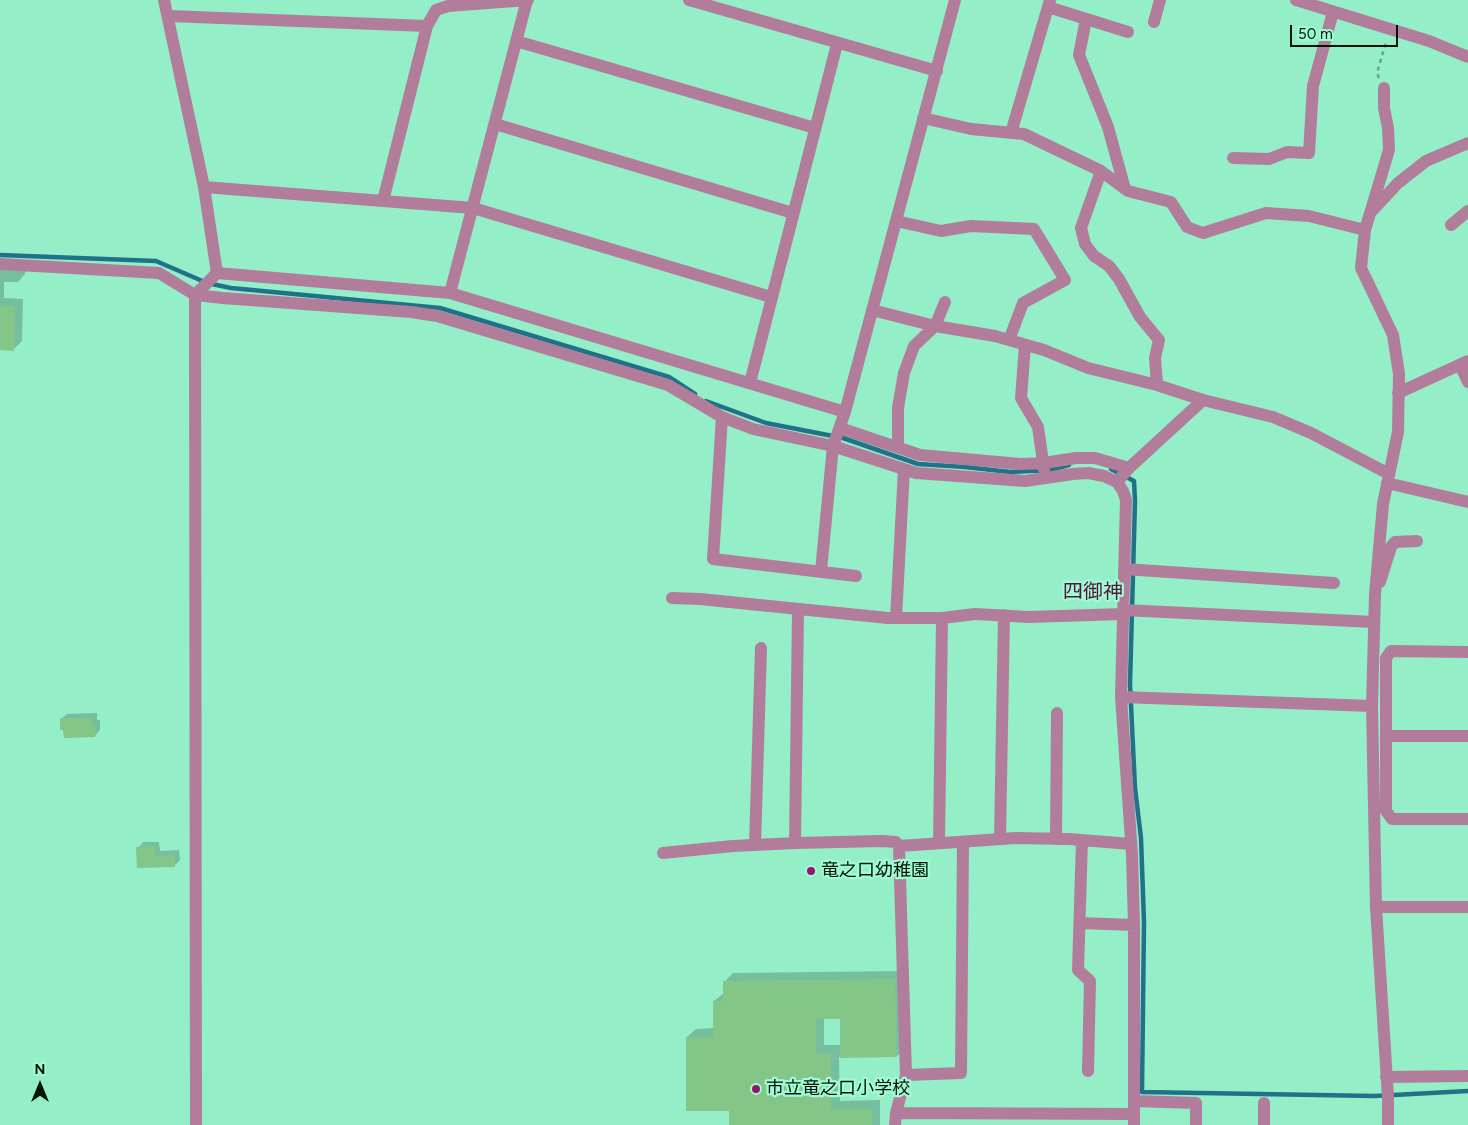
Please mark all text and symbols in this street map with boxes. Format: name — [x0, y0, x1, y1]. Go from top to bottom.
scale bar — [1293, 15, 1400, 47]
text: 50 m — [1298, 25, 1333, 43]
district label: 四御神 — [1063, 580, 1123, 604]
place label: 竜之口幼稚園 — [821, 860, 929, 882]
marker: 竜之口幼稚園 — [805, 865, 817, 877]
north arrow — [15, 1060, 65, 1110]
text: N — [35, 1061, 45, 1078]
place label: 市立竜之口小学校 — [766, 1078, 910, 1100]
marker: 市立竜之口小学校 — [750, 1083, 762, 1095]

